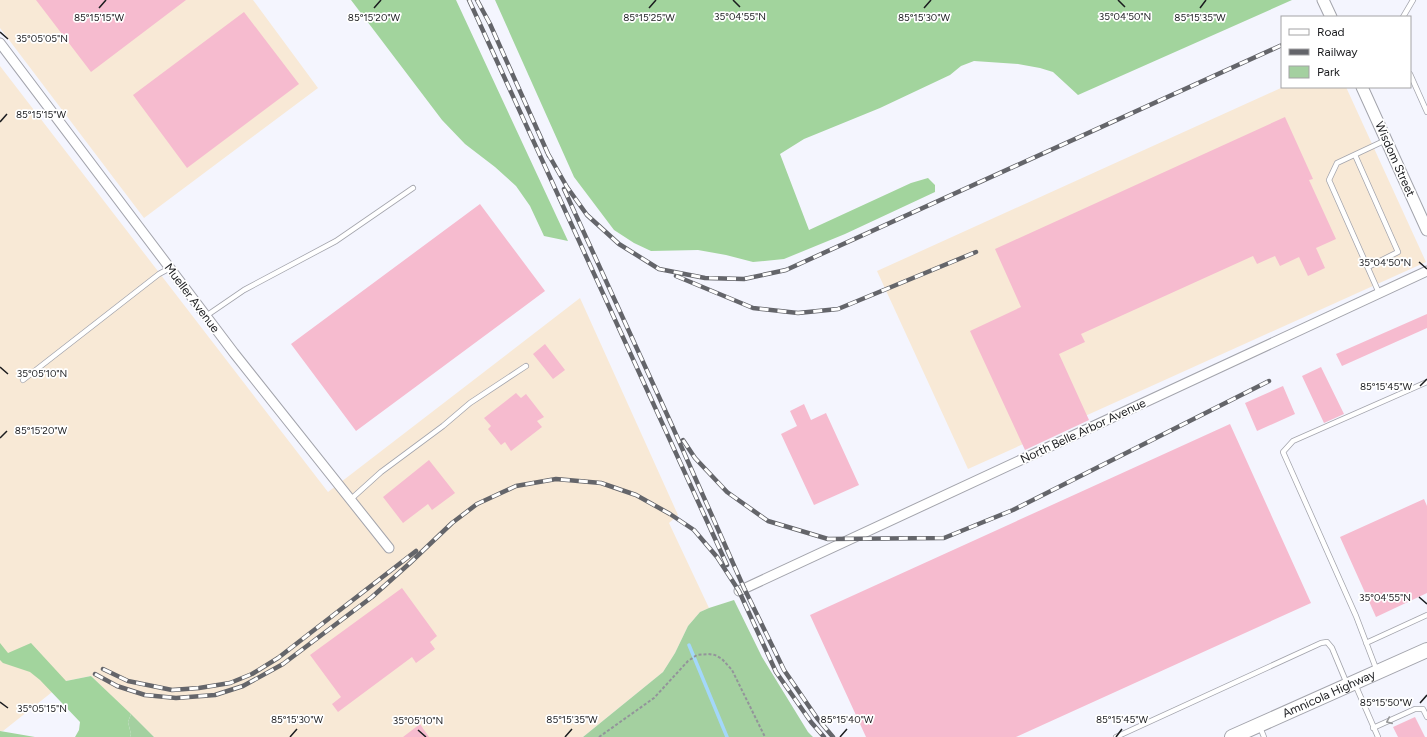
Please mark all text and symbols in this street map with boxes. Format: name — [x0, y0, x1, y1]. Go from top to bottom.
text: 35°04'55"N — [714, 10, 766, 23]
text: 35°04'50"N — [1099, 10, 1151, 23]
text: 85°15'15"W — [74, 11, 124, 24]
text: 85°15'20"W — [348, 11, 401, 24]
text: 85°15'25"W — [623, 11, 675, 24]
text: 85°15'30"W — [898, 11, 950, 24]
text: 85°15'35"W — [1174, 11, 1226, 24]
legend — [1281, 16, 1411, 88]
text: Road — [1317, 25, 1345, 39]
text: 35°05'05"N — [16, 32, 68, 45]
text: Railway — [1317, 45, 1358, 59]
text: Park — [1317, 65, 1340, 79]
text: 85°15'15"W — [16, 108, 66, 121]
street label: Wisdom Street — [1372, 119, 1418, 199]
text: 35°04'50"N — [1359, 256, 1411, 269]
street label: Mueller Avenue — [161, 261, 223, 336]
text: 35°05'10"N — [17, 367, 67, 380]
text: 85°15'45"W — [1360, 380, 1413, 393]
street label: North Belle Arbor Avenue — [1018, 396, 1148, 466]
text: 85°15'20"W — [15, 424, 68, 437]
text: 35°04'55"N — [1359, 591, 1411, 604]
street label: Amnicola Highway — [1280, 667, 1378, 721]
text: 85°15'50"W — [1360, 696, 1413, 709]
text: 35°05'15"N — [17, 702, 67, 715]
text: 85°15'30"W — [271, 713, 323, 726]
text: 85°15'35"W — [546, 713, 598, 726]
text: 85°15'40"W — [821, 713, 874, 726]
text: 85°15'45"W — [1096, 713, 1149, 726]
text: 35°05'10"N — [393, 714, 443, 727]
one-way arrow — [1386, 716, 1393, 724]

